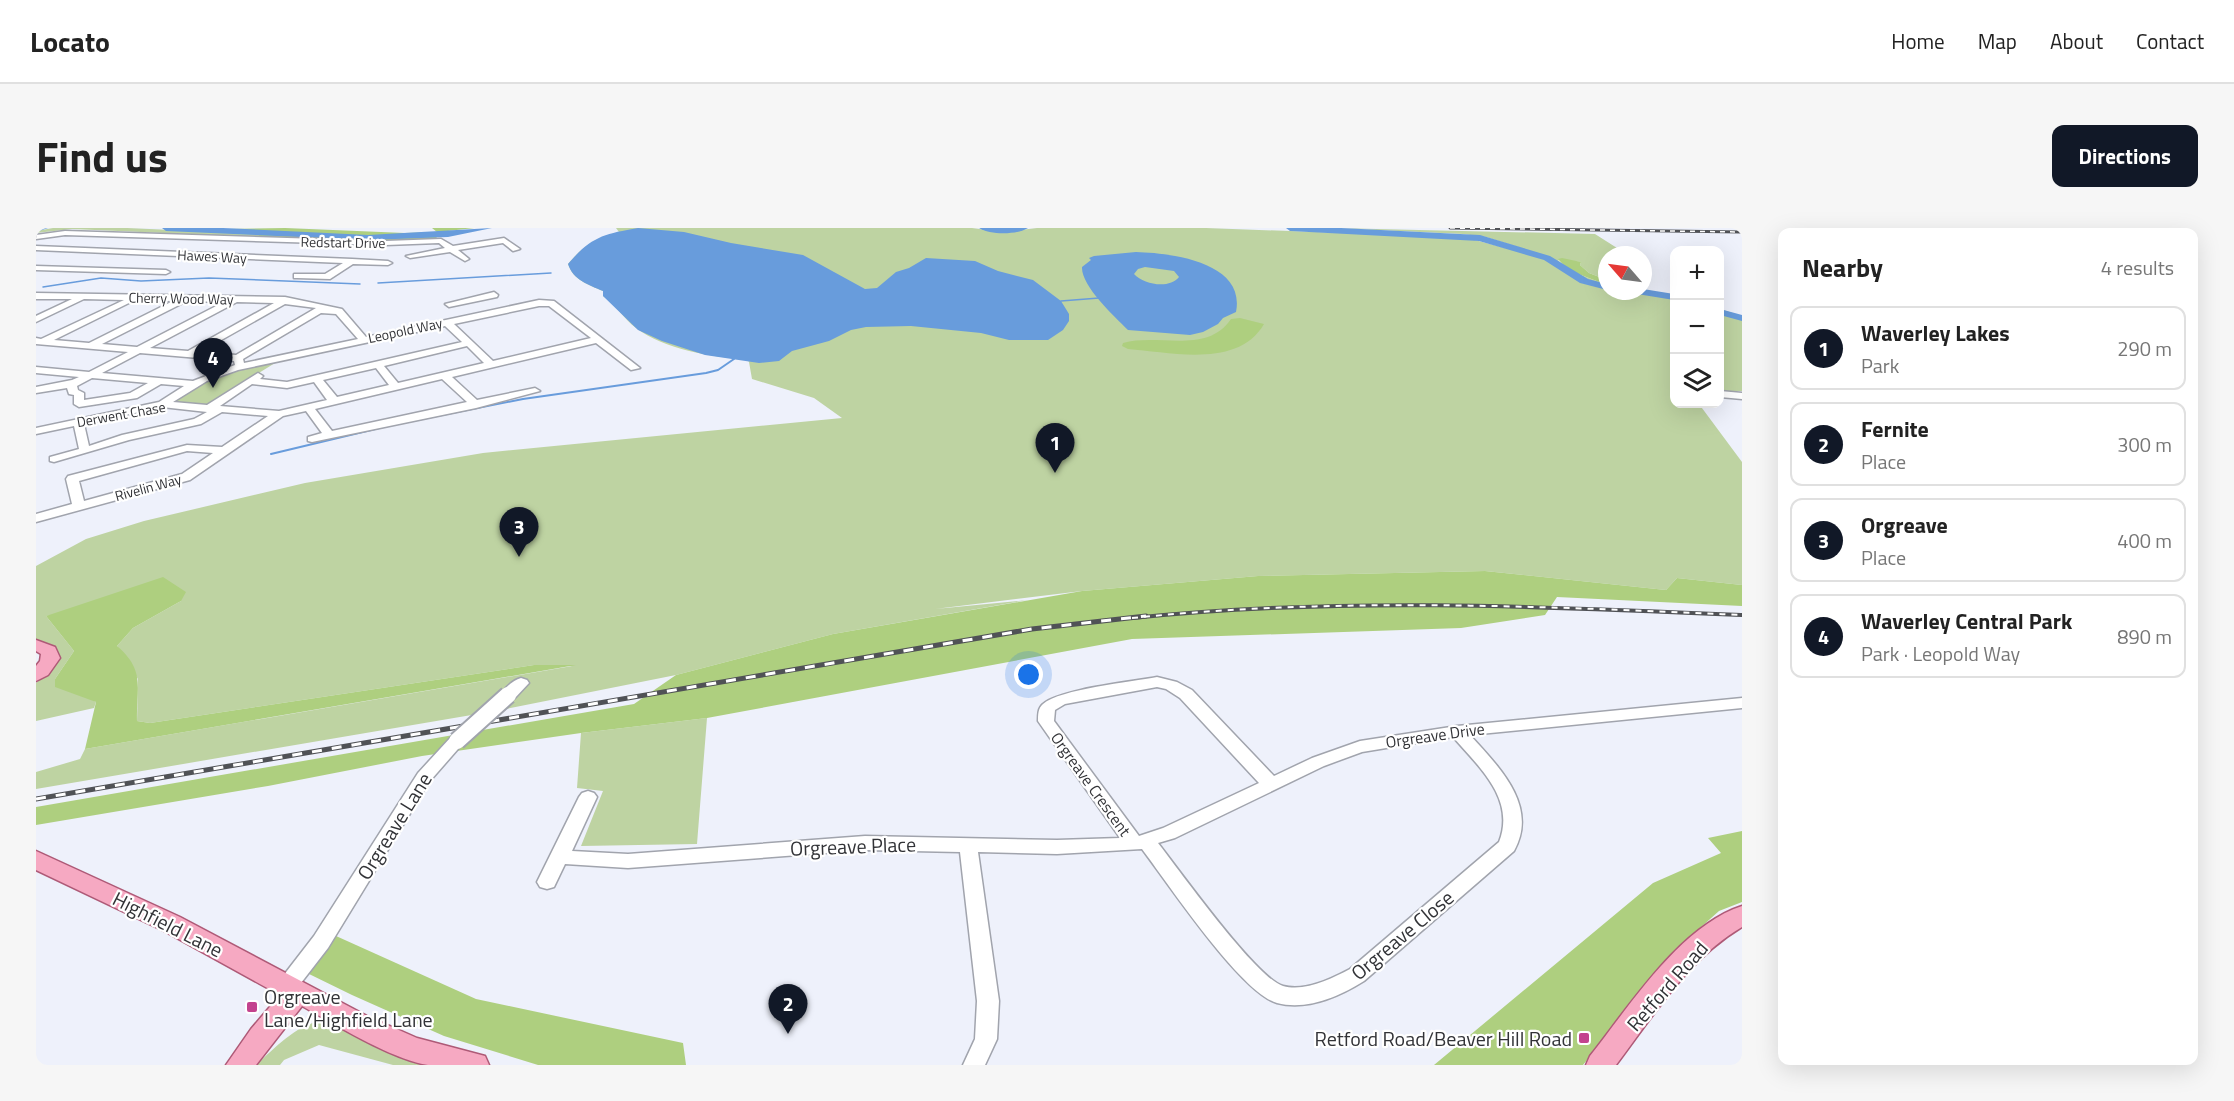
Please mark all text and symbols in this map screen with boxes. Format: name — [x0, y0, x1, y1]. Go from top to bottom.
text: Locato — [30, 20, 110, 63]
text: Home — [1891, 25, 1945, 57]
text: Map — [1978, 25, 2017, 57]
text: About — [2050, 25, 2103, 57]
text: Contact — [2136, 25, 2204, 57]
text: Find us — [36, 124, 168, 188]
button: Directions — [2052, 125, 2198, 187]
street label: Redstart Drive — [300, 231, 386, 253]
street label: Hawes Way — [177, 244, 248, 268]
north arrow — [1598, 246, 1652, 300]
map controls — [1670, 246, 1724, 408]
button: + — [1670, 246, 1724, 300]
text: Nearby — [1802, 248, 1883, 287]
text: 4 results — [2101, 252, 2174, 283]
street label: Cherry Wood Way — [128, 287, 234, 309]
button: − — [1670, 300, 1724, 354]
street label: Leopold Way — [366, 312, 444, 348]
text: Waverley Lakes — [1861, 316, 2010, 350]
text: 1 — [1818, 333, 1829, 364]
text: 290 m — [2117, 333, 2172, 364]
pin: 4 — [194, 338, 232, 388]
text: Park — [1861, 350, 1899, 381]
button: layers — [1670, 354, 1724, 408]
street label: Derwent Chase — [75, 396, 167, 432]
text: Fernite — [1861, 412, 1929, 446]
pin: 1 — [1036, 424, 1074, 473]
text: 2 — [1818, 429, 1829, 460]
text: 300 m — [2117, 429, 2172, 460]
text: Place — [1861, 446, 1906, 477]
street label: Rivelin Way — [112, 468, 184, 506]
pin: 3 — [500, 508, 538, 557]
text: Orgreave — [1861, 508, 1948, 542]
text: 3 — [1818, 525, 1829, 556]
text: 400 m — [2117, 525, 2172, 556]
text: Place — [1861, 542, 1906, 573]
text: Waverley Central Park — [1861, 604, 2072, 638]
text: 4 — [1818, 621, 1829, 652]
text: 890 m — [2117, 621, 2172, 652]
text: Park · Leopold Way — [1861, 638, 2020, 669]
your location — [1014, 660, 1043, 689]
street label: Orgreave Drive — [1384, 716, 1486, 754]
street label: Orgreave Crescent — [1045, 727, 1137, 841]
street label: Orgreave Lane — [349, 766, 439, 886]
street label: Orgreave Place — [789, 828, 917, 864]
street label: Highfield Lane — [107, 883, 229, 965]
street label: Orgreave Close — [1344, 883, 1460, 987]
street label: Retford Road — [1619, 934, 1715, 1038]
place label: Orgreave Lane/Highfield Lane — [264, 981, 433, 1035]
pin: 2 — [768, 984, 807, 1034]
marker: Orgreave Lane/Highfield Lane — [245, 1000, 259, 1014]
place label: Retford Road/Beaver Hill Road — [1315, 1023, 1572, 1054]
marker: Retford Road/Beaver Hill Road — [1577, 1031, 1591, 1045]

